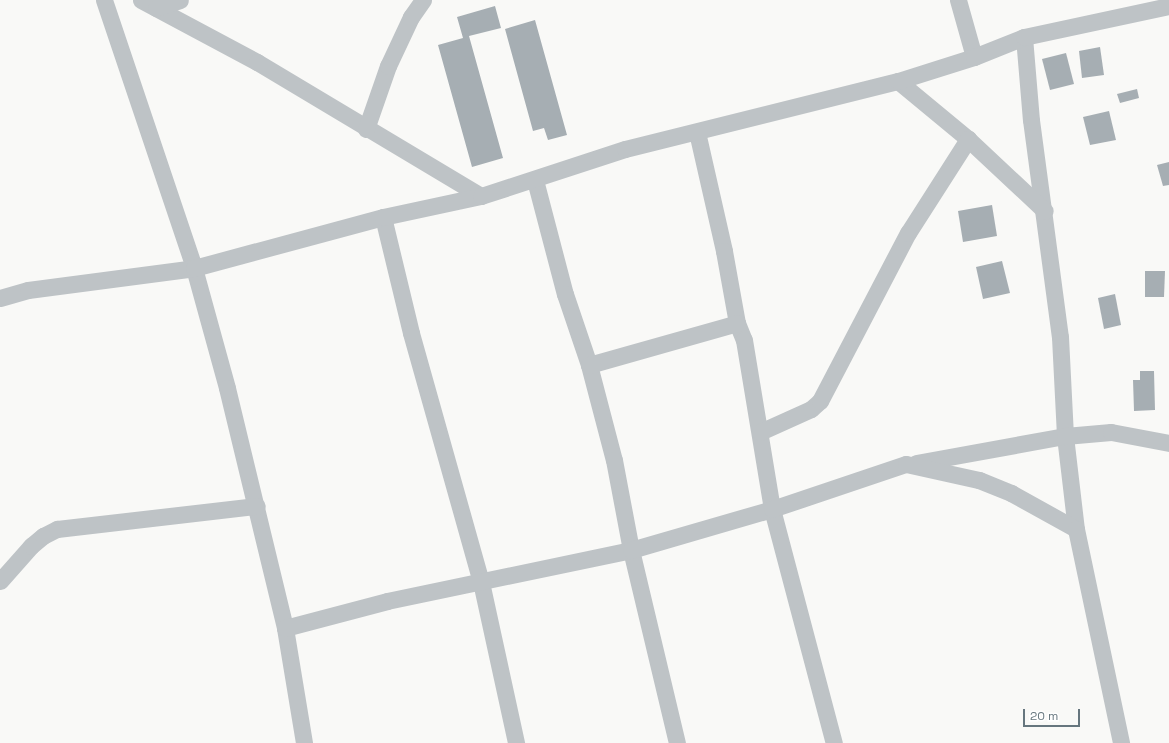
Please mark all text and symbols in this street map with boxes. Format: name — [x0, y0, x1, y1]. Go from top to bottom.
scale bar — [1025, 701, 1082, 727]
text: 20 m — [1030, 708, 1058, 724]

